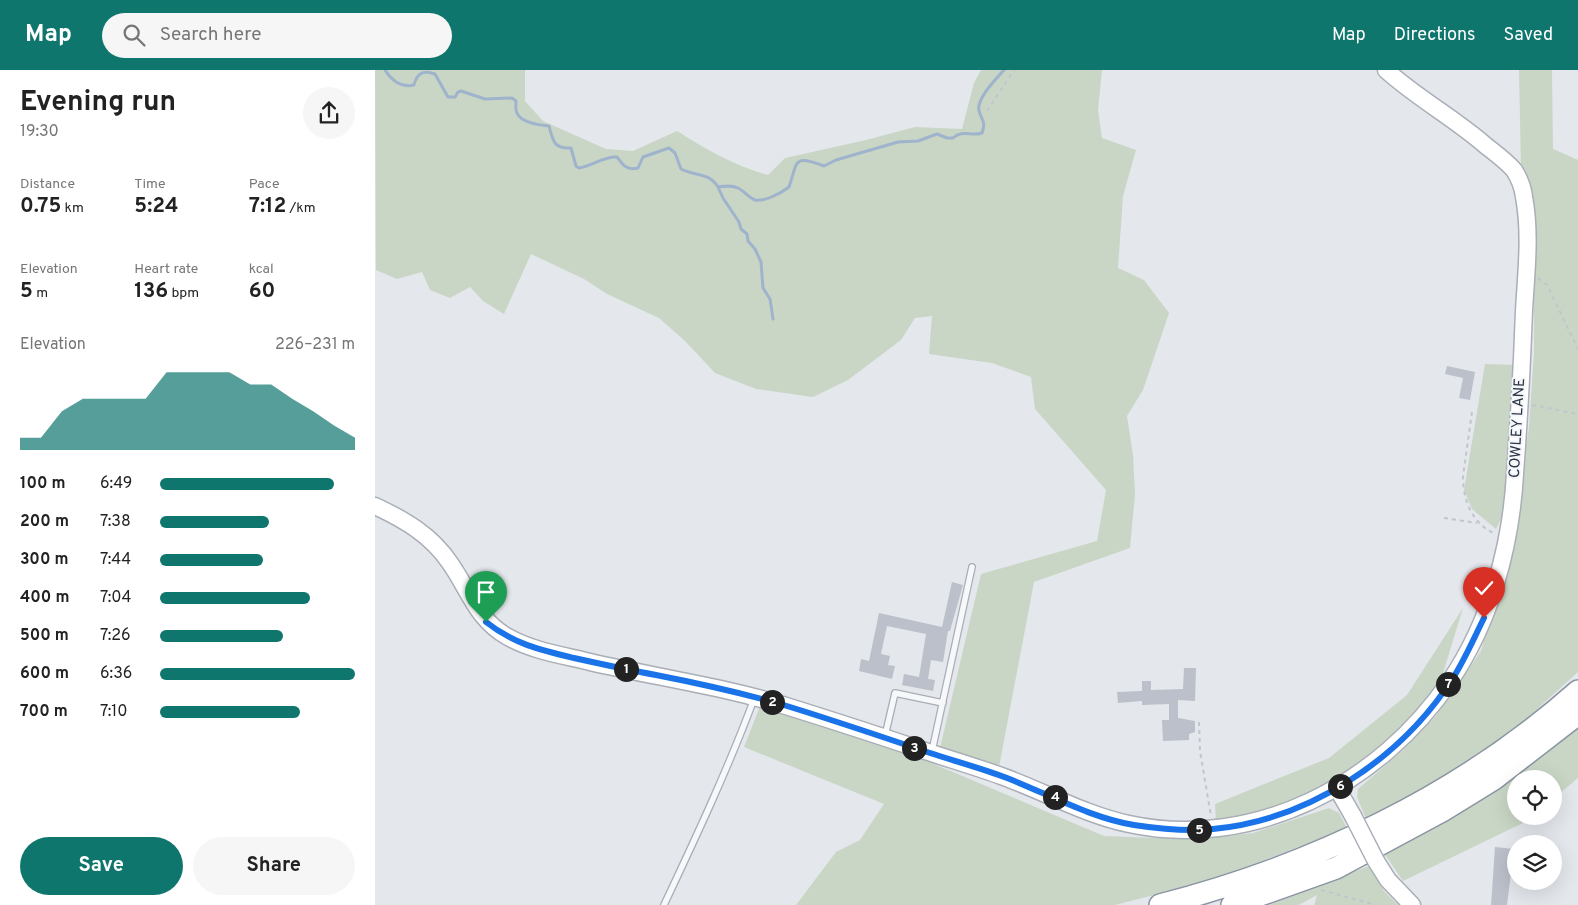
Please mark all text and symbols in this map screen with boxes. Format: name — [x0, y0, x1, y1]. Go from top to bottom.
search box — [102, 13, 452, 58]
text: Map — [25, 20, 72, 50]
icon: search — [120, 21, 148, 49]
text: Search here — [160, 23, 261, 47]
text: Map — [1332, 24, 1366, 47]
text: Directions — [1394, 24, 1476, 47]
text: Saved — [1504, 24, 1553, 47]
text: Evening run — [20, 85, 176, 121]
button: share — [303, 87, 355, 139]
text: 19:30 — [20, 122, 59, 142]
text: Distance — [20, 176, 75, 193]
text: Time — [134, 176, 166, 193]
text: Pace — [249, 176, 279, 193]
text: 0.75 — [20, 193, 61, 220]
text: 5:24 — [134, 193, 179, 220]
text: 7:12 — [249, 193, 286, 220]
text: km — [61, 200, 84, 217]
text: /km — [286, 200, 316, 217]
text: Elevation — [20, 261, 78, 278]
text: Heart rate — [134, 261, 198, 278]
text: kcal — [249, 261, 274, 278]
text: 5 — [20, 278, 33, 305]
text: 136 — [134, 278, 168, 305]
text: 60 — [249, 278, 275, 305]
text: m — [33, 285, 48, 302]
text: bpm — [168, 285, 199, 302]
text: Elevation — [20, 335, 86, 355]
text: 226–231 m — [275, 335, 355, 355]
street label: COWLEY LANE — [1506, 377, 1530, 479]
text: 100 m — [20, 474, 66, 494]
text: 6:49 — [100, 474, 132, 494]
text: 200 m — [20, 512, 69, 532]
text: 7:38 — [100, 512, 131, 532]
text: 300 m — [20, 550, 68, 570]
text: 7:44 — [100, 550, 131, 570]
pin — [1463, 567, 1505, 618]
pin — [465, 571, 507, 622]
icon: check — [1470, 574, 1498, 602]
icon: arrive — [472, 578, 500, 606]
text: 400 m — [20, 588, 69, 608]
text: 7:04 — [100, 588, 132, 608]
text: 500 m — [20, 626, 69, 646]
text: 7:26 — [100, 626, 131, 646]
pin: 1 — [613, 656, 639, 682]
text: 1 — [624, 661, 629, 678]
text: 600 m — [20, 664, 69, 684]
text: 6:36 — [100, 664, 132, 684]
pin: 7 — [1435, 672, 1461, 696]
text: 7 — [1445, 676, 1452, 693]
pin: 2 — [759, 690, 785, 714]
text: 2 — [768, 694, 777, 711]
text: 700 m — [20, 702, 68, 722]
text: 7:10 — [100, 702, 128, 722]
pin: 3 — [901, 736, 927, 760]
text: 3 — [910, 740, 919, 757]
map controls — [1507, 770, 1562, 890]
button: locate — [1507, 770, 1562, 825]
pin: 6 — [1327, 774, 1353, 798]
text: 6 — [1336, 778, 1345, 795]
pin: 4 — [1043, 784, 1067, 810]
text: 4 — [1051, 789, 1060, 806]
pin: 5 — [1187, 818, 1211, 842]
text: 5 — [1195, 822, 1204, 839]
button: layers — [1507, 835, 1562, 890]
button: Save — [20, 837, 183, 895]
button: Share — [193, 837, 355, 895]

